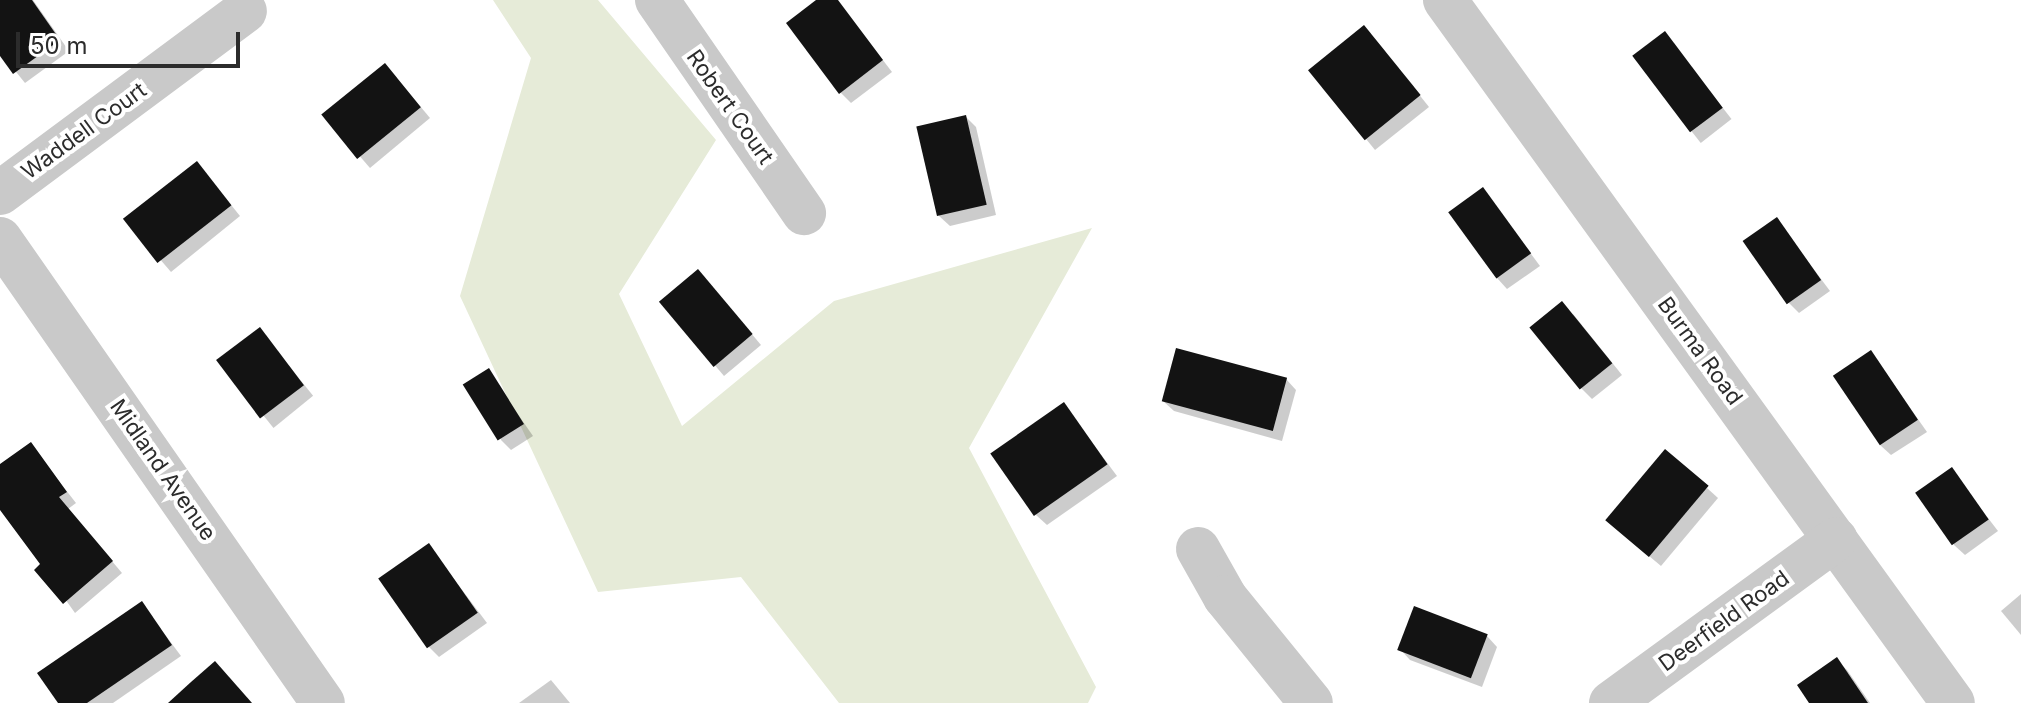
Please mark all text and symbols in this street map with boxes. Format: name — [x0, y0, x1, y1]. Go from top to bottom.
scale bar — [20, 16, 244, 66]
text: 50 m — [30, 31, 88, 60]
street label: Robert Court — [681, 45, 779, 169]
street label: Waddell Court — [17, 77, 151, 185]
street label: Burma Road — [1652, 292, 1748, 410]
street label: Midland Avenue — [104, 394, 222, 546]
street label: Deerfield Road — [1654, 565, 1794, 677]

